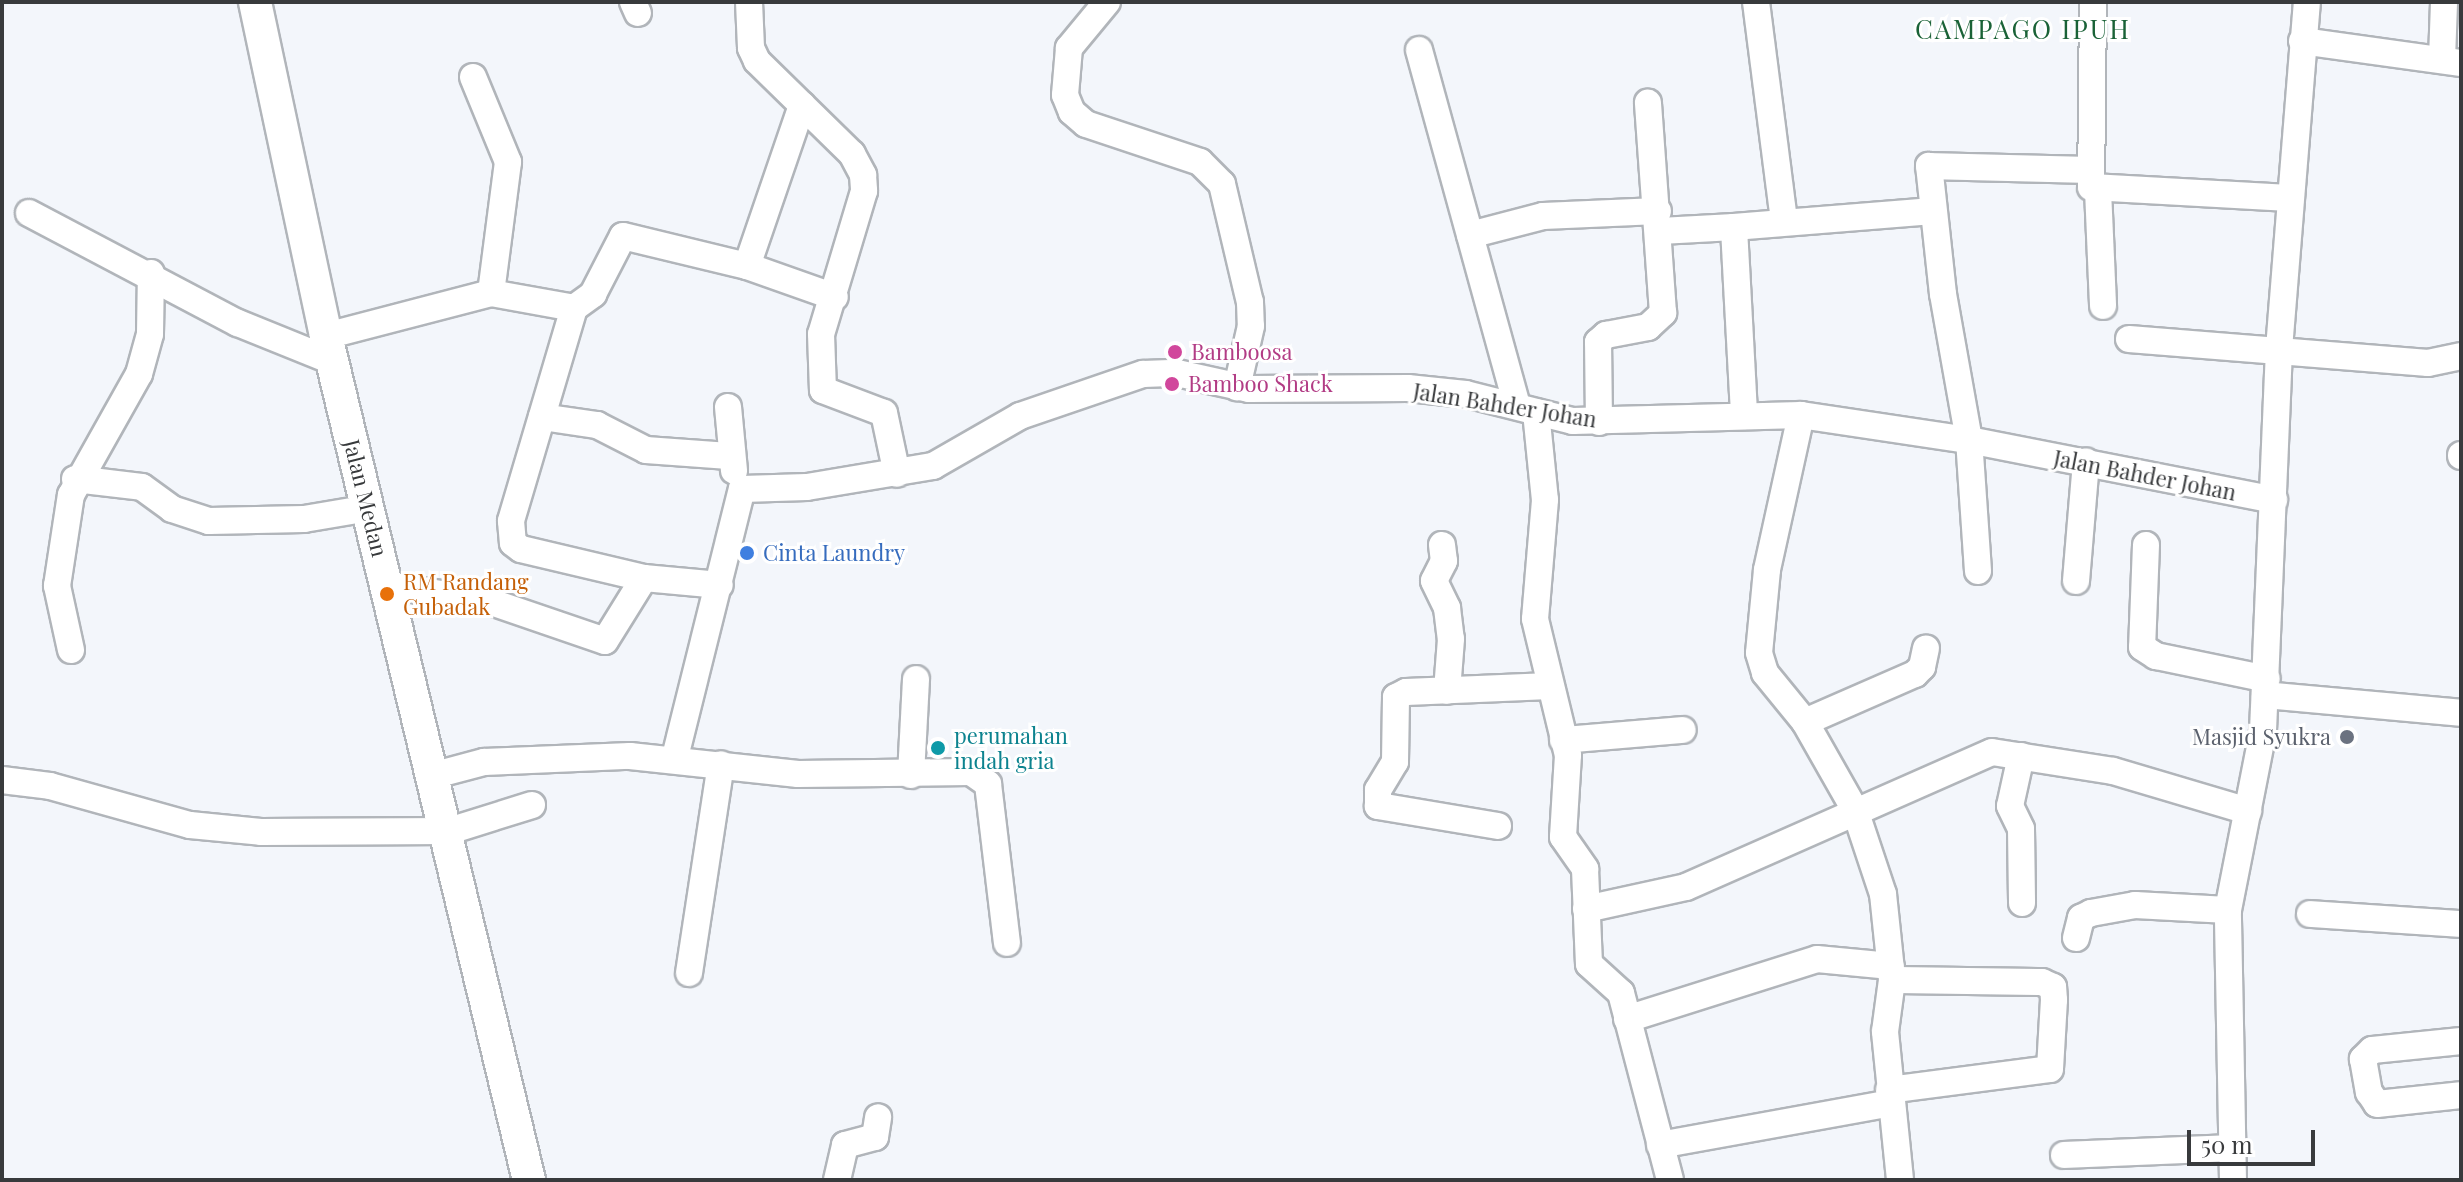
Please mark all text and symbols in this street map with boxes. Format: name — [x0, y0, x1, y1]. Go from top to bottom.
district label: CAMPAGO IPUH — [1915, 13, 2131, 45]
place label: Bamboosa — [1191, 339, 1292, 365]
marker: Bamboosa — [1166, 343, 1184, 361]
place label: Bamboo Shack — [1188, 371, 1333, 397]
marker: Bamboo Shack — [1163, 375, 1181, 393]
street label: Jalan Bahder Johan — [1411, 377, 1599, 433]
street label: Jalan Medan — [339, 436, 393, 560]
street label: Jalan Bahder Johan — [2051, 444, 2239, 506]
place label: Cinta Laundry — [763, 540, 905, 566]
marker: Cinta Laundry — [738, 544, 756, 562]
place label: RM Randang Gubadak — [403, 568, 529, 620]
marker: RM Randang Gubadak — [378, 585, 396, 603]
place label: perumahan indah gria — [954, 722, 1068, 774]
place label: Masjid Syukra — [2192, 724, 2331, 750]
marker: Masjid Syukra — [2338, 728, 2356, 746]
marker: perumahan indah gria — [929, 739, 947, 757]
scale bar — [2191, 1114, 2319, 1164]
text: 50 m — [2201, 1128, 2253, 1160]

